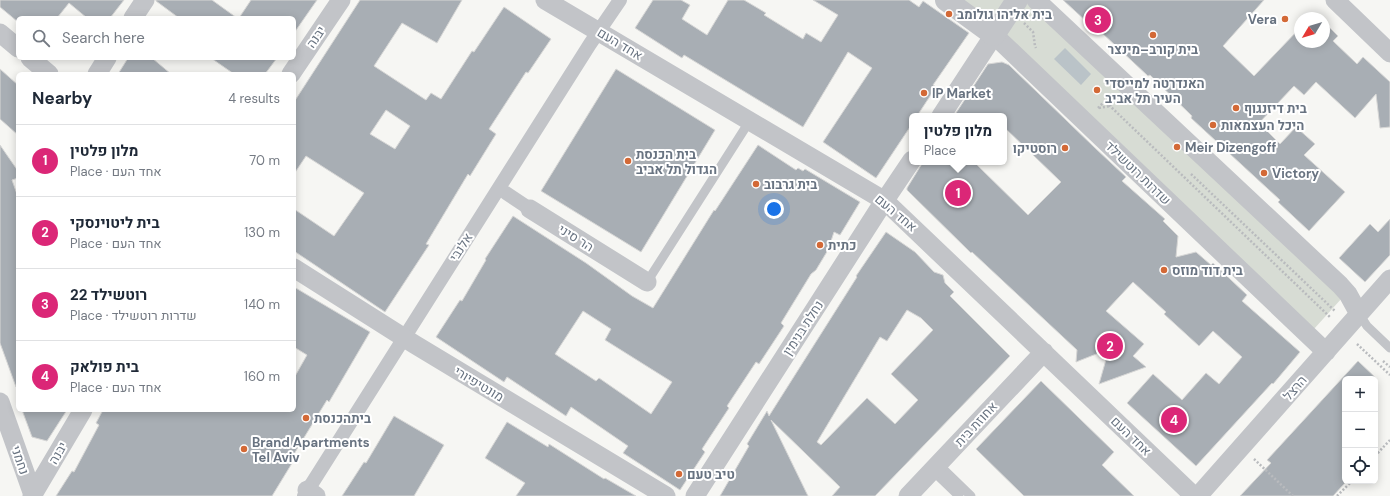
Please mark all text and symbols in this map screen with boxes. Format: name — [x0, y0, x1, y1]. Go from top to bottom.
pin: 3 — [1085, 5, 1111, 35]
place label: בית אליהו גולומב — [957, 6, 1052, 23]
marker: בית אליהו גולומב — [944, 9, 954, 19]
place label: Vera — [1248, 11, 1277, 28]
north arrow — [1294, 12, 1330, 48]
marker: Vera — [1280, 14, 1290, 24]
search box — [16, 16, 296, 60]
street label: יבנה — [302, 23, 330, 51]
street label: אחד העם — [594, 24, 646, 64]
icon: search — [30, 27, 52, 49]
text: Search here — [62, 28, 145, 48]
marker: בית קורב–מינצר — [1148, 30, 1158, 40]
place label: בית קורב–מינצר — [1108, 41, 1198, 58]
place label: האנדרטה למייסדי העיר תל אביב — [1105, 75, 1205, 107]
place label: IP Market — [932, 85, 991, 102]
marker: האנדרטה למייסדי העיר תל אביב — [1092, 85, 1102, 95]
text: Nearby — [32, 87, 92, 109]
marker: IP Market — [919, 88, 929, 98]
text: 4 results — [228, 90, 280, 107]
place label: בית דיזנגוף — [1244, 100, 1307, 117]
marker: בית דיזנגוף — [1231, 103, 1241, 113]
popup — [909, 113, 1007, 165]
place label: היכל העצמאות — [1221, 117, 1304, 134]
marker: היכל העצמאות — [1208, 120, 1218, 130]
text: מלון פלטין — [924, 121, 992, 141]
street label: שדרות רוטשילד — [1102, 137, 1174, 209]
place label: Meir Dizengoff — [1185, 139, 1276, 156]
place label: רוסטיקו — [1013, 140, 1057, 157]
text: מלון פלטין — [70, 141, 139, 161]
text: Place — [924, 142, 956, 159]
marker: Meir Dizengoff — [1172, 142, 1182, 152]
marker: רוסטיקו — [1060, 143, 1070, 153]
place label: בית הכנסת הגדול תל אביב — [636, 146, 717, 178]
text: 1 — [43, 152, 47, 169]
text: 70 m — [249, 152, 280, 169]
marker: בית הכנסת הגדול תל אביב — [623, 156, 633, 166]
text: Place · אחד העם — [70, 163, 162, 180]
place label: Victory — [1272, 165, 1319, 182]
marker: Victory — [1259, 168, 1269, 178]
place label: בית גרבוב — [764, 176, 817, 193]
pin: 1 — [945, 178, 971, 208]
marker: בית גרבוב — [751, 179, 761, 189]
street label: אחד העם — [871, 190, 921, 236]
your location — [764, 199, 784, 219]
text: בית ליטוינסקי — [70, 213, 160, 233]
street label: הר סיני — [555, 221, 597, 255]
text: 2 — [41, 224, 49, 241]
text: 130 m — [244, 224, 280, 241]
street label: אלנבי — [446, 230, 476, 264]
text: Place · אחד העם — [70, 235, 162, 252]
place label: כתית — [828, 237, 856, 254]
marker: כתית — [815, 240, 825, 250]
place label: בית דוד מוזס — [1172, 262, 1243, 279]
marker: בית דוד מוזס — [1159, 265, 1169, 275]
text: רוטשילד 22 — [70, 285, 147, 305]
text: 3 — [41, 296, 49, 313]
text: 140 m — [244, 296, 280, 313]
street label: נחלת בנימין — [779, 297, 827, 359]
text: Place · שדרות רוטשילד — [70, 307, 197, 324]
pin: 2 — [1097, 331, 1123, 361]
text: בית פולאק — [70, 357, 139, 377]
street label: מונטיפיורי — [451, 363, 507, 405]
text: 4 — [41, 368, 49, 385]
text: 160 m — [244, 368, 280, 385]
street label: הרצל — [1279, 372, 1311, 404]
map controls — [1342, 376, 1378, 484]
button: + — [1342, 376, 1378, 412]
text: Place · אחד העם — [70, 379, 162, 396]
street label: אחוזת בית — [951, 398, 1001, 450]
pin: 4 — [1161, 405, 1187, 435]
place label: ביתהכנסת — [314, 410, 371, 427]
button: − — [1342, 412, 1378, 448]
marker: ביתהכנסת — [301, 413, 311, 423]
street label: אחד העם — [1107, 413, 1155, 459]
place label: Brand Apartments Tel Aviv — [252, 434, 370, 466]
street label: יבנה — [45, 439, 71, 467]
street label: נחמני — [7, 443, 33, 477]
marker: Brand Apartments Tel Aviv — [239, 444, 249, 454]
button: locate — [1342, 448, 1378, 484]
place label: טיב טעם — [687, 466, 735, 483]
marker: טיב טעם — [674, 469, 684, 479]

